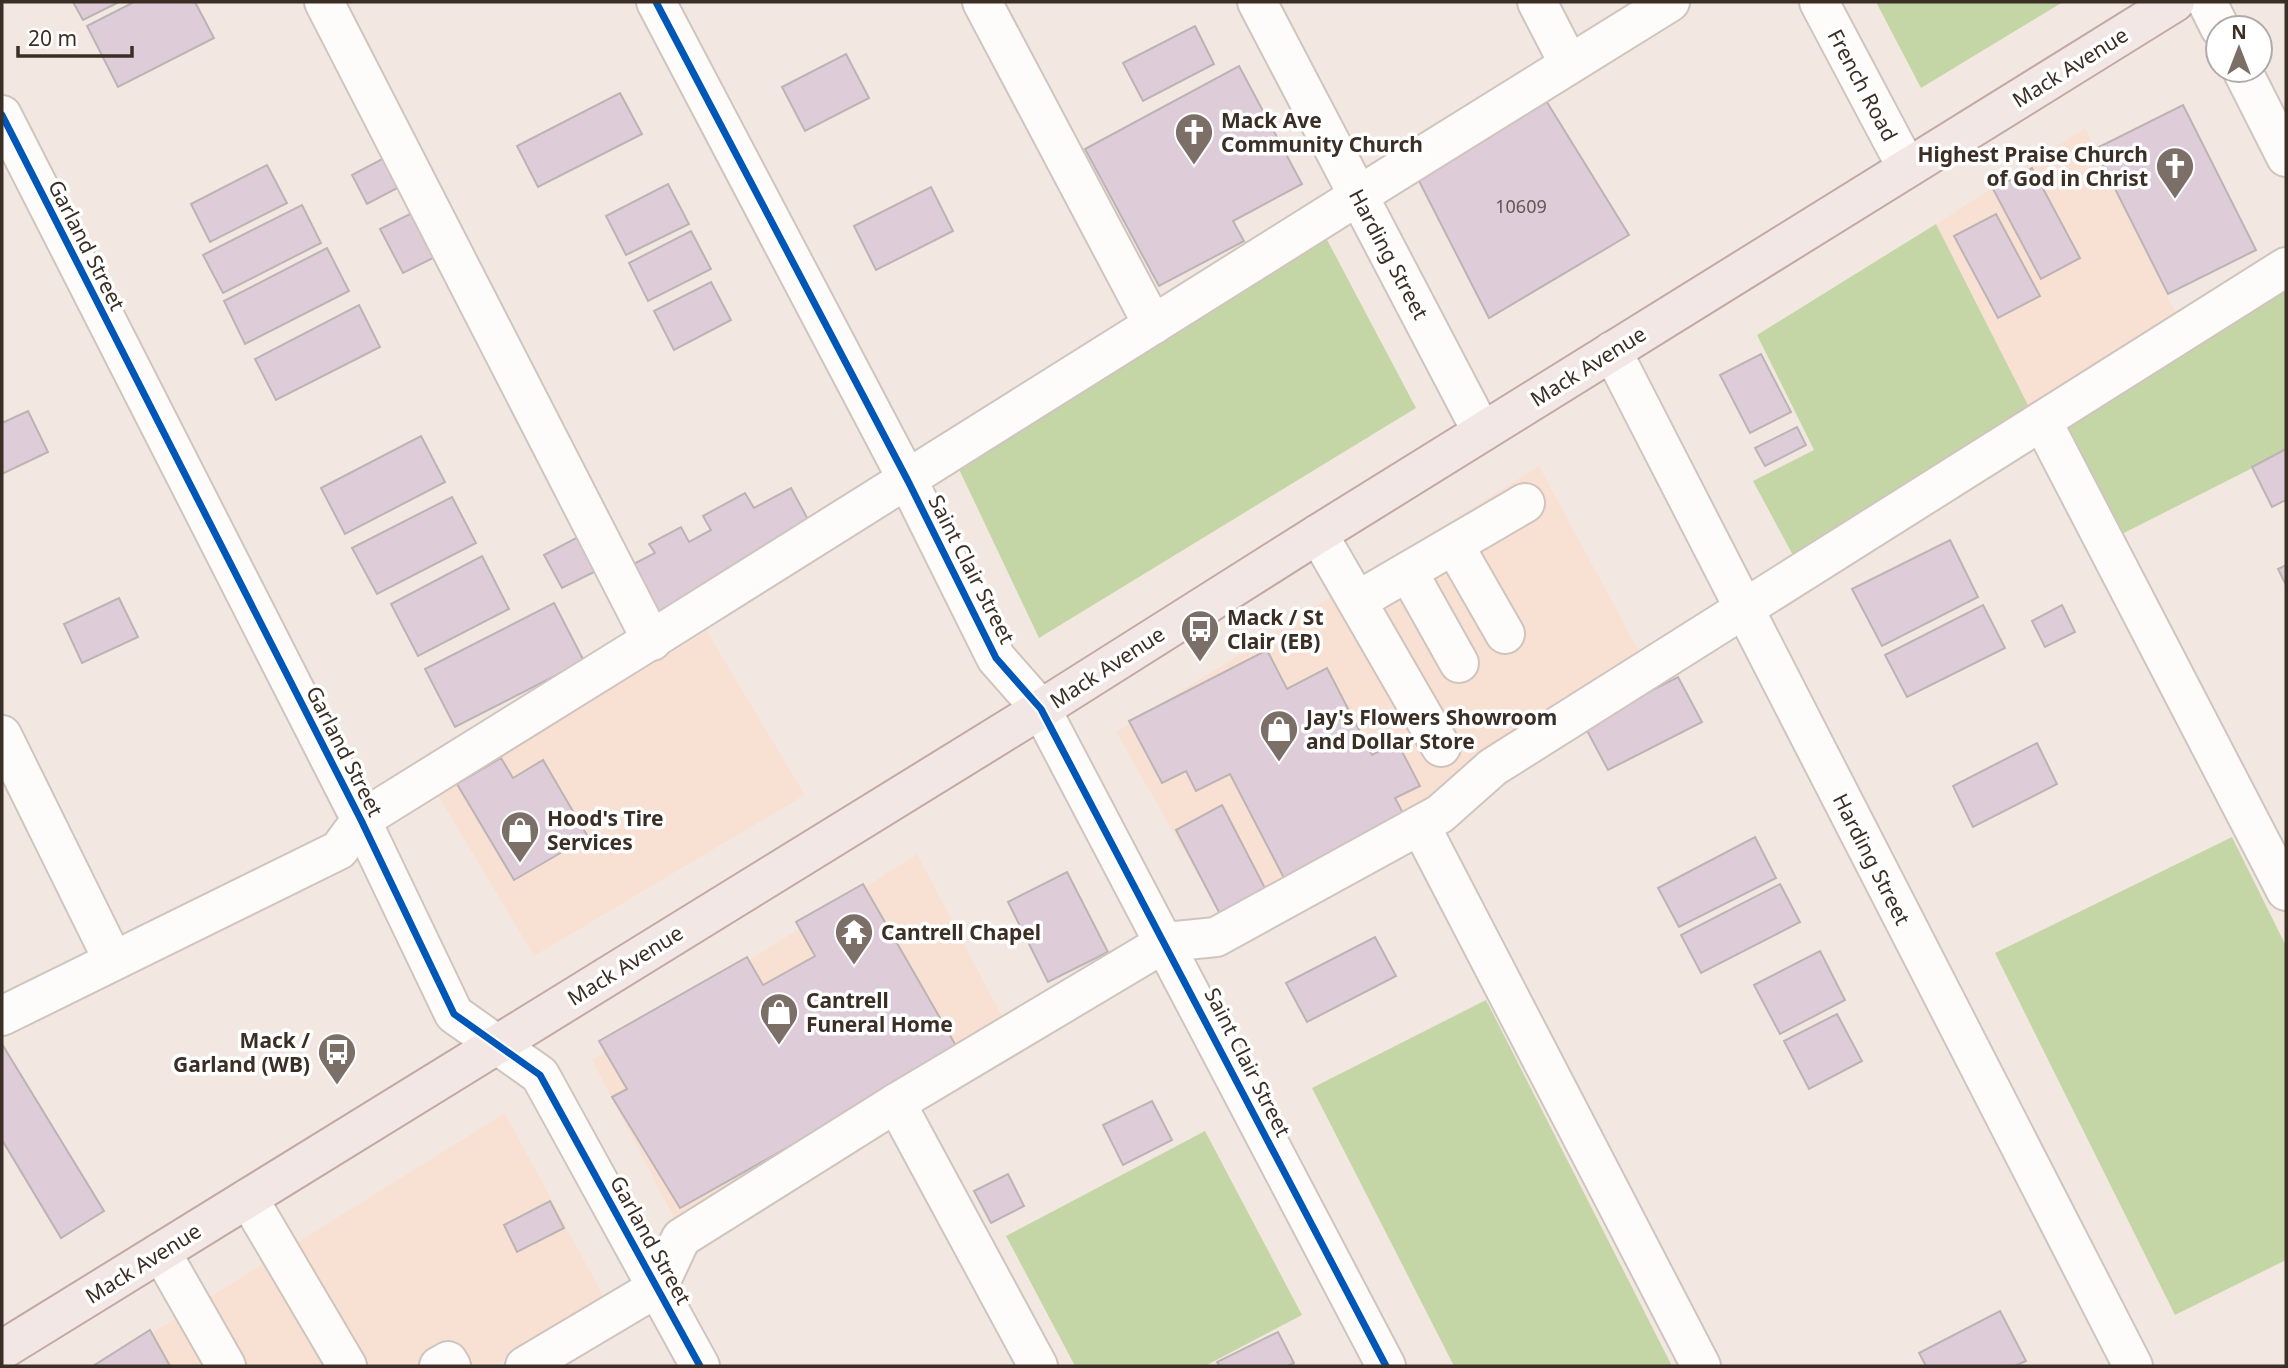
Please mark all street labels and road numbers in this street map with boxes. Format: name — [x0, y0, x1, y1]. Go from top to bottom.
street label: Mack Avenue — [2007, 20, 2133, 114]
street label: French Road — [1822, 24, 1904, 146]
street label: Garland Street — [42, 175, 132, 315]
street label: Harding Street — [1343, 184, 1435, 324]
street label: Mack Avenue — [1525, 319, 1651, 413]
street label: Saint Clair Street — [922, 490, 1022, 649]
street label: Mack Avenue — [1044, 619, 1170, 715]
street label: Garland Street — [300, 681, 390, 821]
street label: Harding Street — [1827, 789, 1917, 930]
street label: Mack Avenue — [562, 918, 688, 1012]
street label: Saint Clair Street — [1198, 983, 1298, 1142]
street label: Garland Street — [604, 1171, 698, 1310]
street label: Mack Avenue — [80, 1216, 206, 1310]

